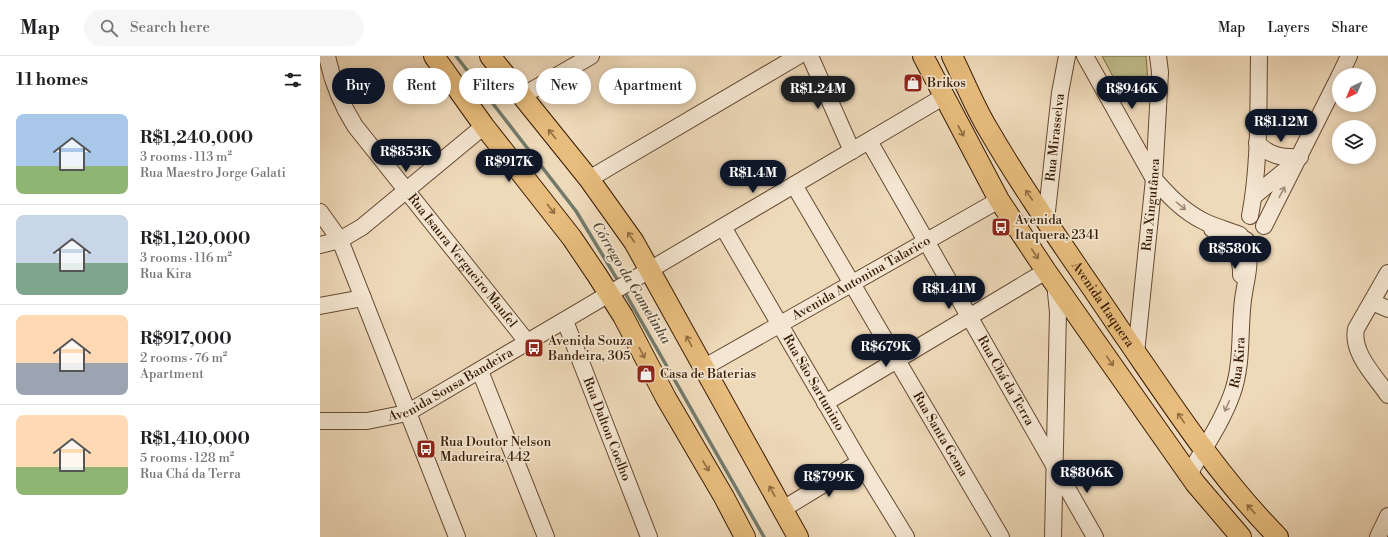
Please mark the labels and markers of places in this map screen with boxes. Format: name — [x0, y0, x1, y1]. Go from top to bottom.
shop icon: Brikos — [902, 72, 924, 94]
place label: Brikos — [926, 75, 966, 91]
pin: R$1.24M — [781, 76, 855, 110]
pin: R$946K — [1099, 76, 1165, 110]
pin: R$1.12M — [1244, 109, 1318, 143]
pin: R$853K — [373, 139, 439, 173]
pin: R$917K — [476, 149, 542, 183]
pin: R$1.4M — [720, 160, 786, 194]
place label: Avenida Itaquera, 2341 — [1014, 212, 1100, 243]
bus stop icon: Avenida Itaquera, 2341 — [990, 216, 1012, 238]
pin: R$580K — [1202, 236, 1268, 270]
pin: R$1.41M — [912, 276, 986, 310]
place label: Avenida Souza Bandeira, 305 — [547, 333, 633, 364]
pin: R$679K — [853, 334, 919, 368]
bus stop icon: Avenida Souza Bandeira, 305 — [523, 337, 545, 359]
shop icon: Casa de Baterias — [635, 363, 657, 385]
place label: Casa de Baterias — [660, 366, 757, 382]
place label: Rua Doutor Nelson Madureira, 442 — [440, 434, 551, 465]
bus stop icon: Rua Doutor Nelson Madureira, 442 — [415, 438, 437, 460]
pin: R$806K — [1054, 460, 1120, 494]
pin: R$799K — [796, 464, 862, 498]

